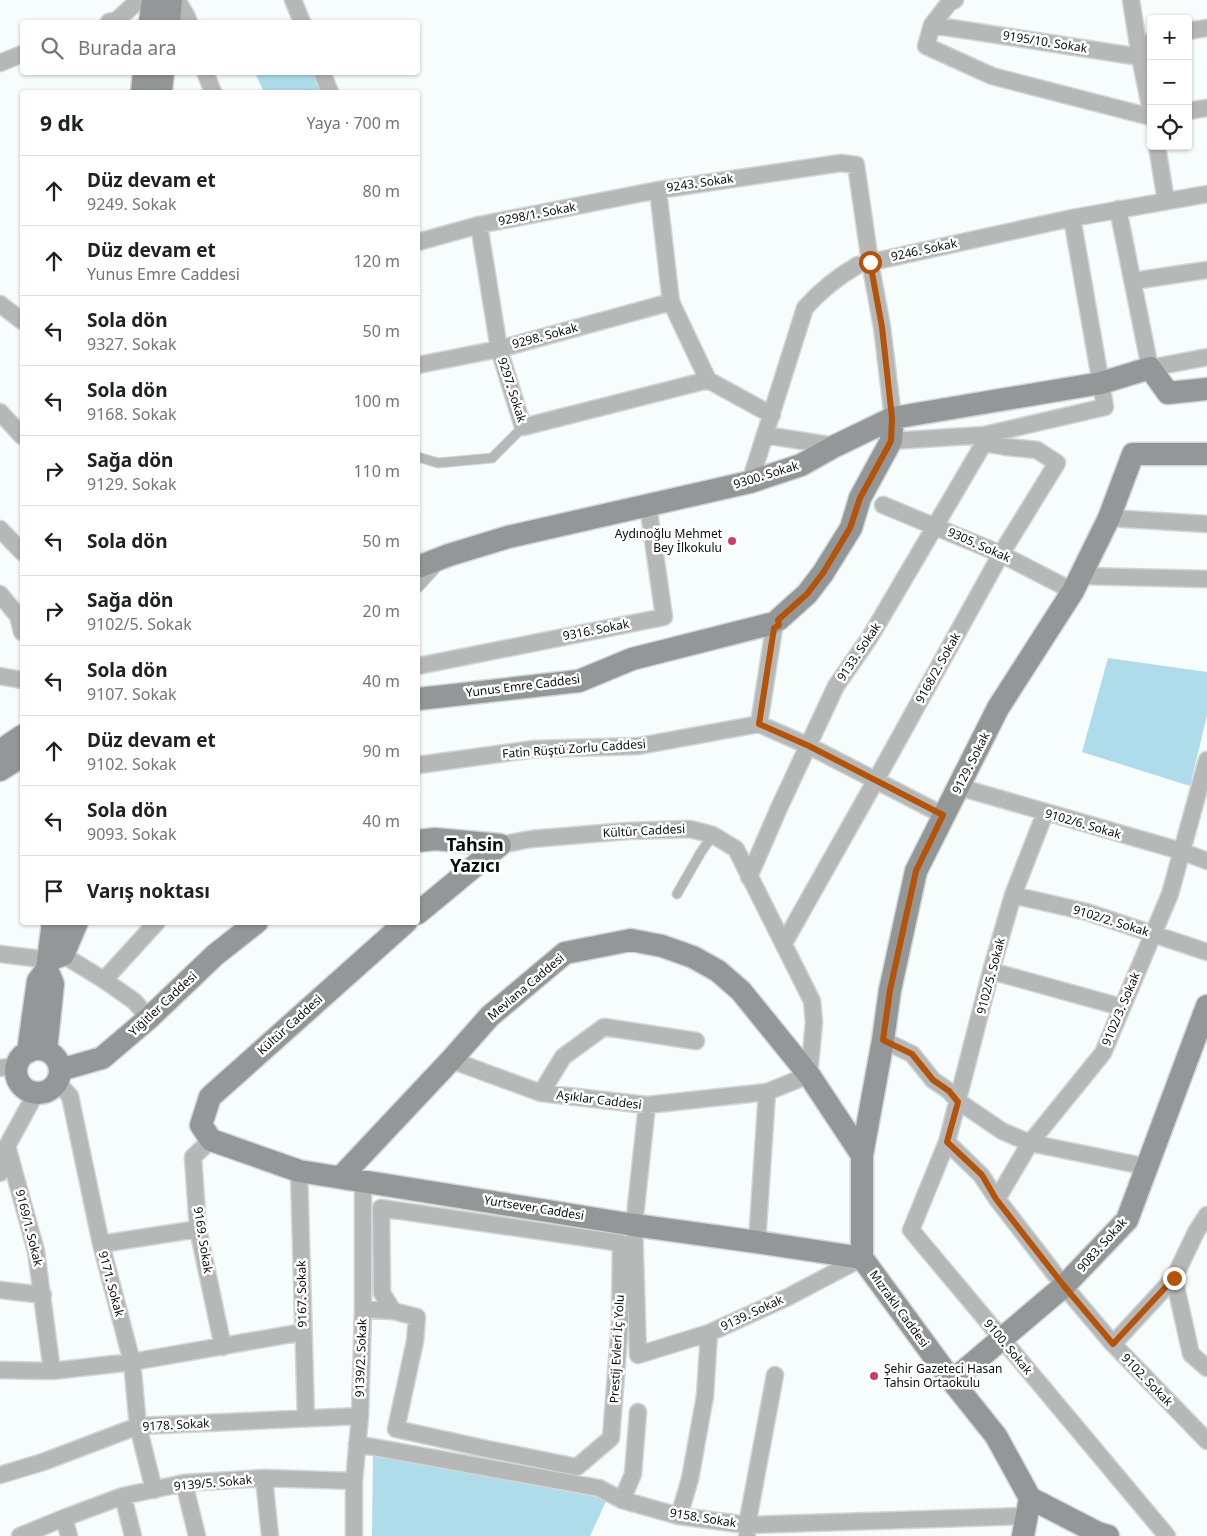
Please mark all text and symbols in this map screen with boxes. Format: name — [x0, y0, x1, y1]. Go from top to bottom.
map controls — [1147, 15, 1192, 150]
button: + — [1147, 15, 1192, 60]
search box — [20, 20, 420, 75]
street label: 9195/10. Sokak — [1002, 26, 1089, 57]
icon: search — [38, 34, 66, 62]
text: Burada ara — [78, 35, 176, 61]
button: − — [1147, 60, 1192, 105]
button: locate — [1147, 105, 1192, 150]
text: 9 dk — [40, 109, 84, 137]
text: Yaya · 700 m — [306, 112, 400, 134]
text: Düz devam et — [87, 167, 216, 193]
street label: 9243. Sokak — [665, 169, 735, 196]
icon: ahead — [40, 177, 68, 205]
text: 80 m — [363, 180, 400, 202]
text: 9249. Sokak — [87, 193, 177, 215]
street label: 9298/1. Sokak — [497, 198, 578, 229]
street label: 9246. Sokak — [889, 234, 959, 265]
text: Düz devam et — [87, 237, 216, 263]
icon: ahead — [40, 247, 68, 275]
text: 120 m — [353, 250, 400, 272]
route start — [859, 251, 882, 274]
text: Yunus Emre Caddesi — [87, 263, 240, 285]
text: Sola dön — [87, 307, 168, 333]
icon: left — [40, 317, 68, 345]
street label: 9298. Sokak — [510, 318, 580, 352]
text: 50 m — [363, 320, 400, 342]
text: 9327. Sokak — [87, 333, 177, 355]
street label: 9297. Sokak — [494, 355, 531, 425]
text: Sola dön — [87, 377, 168, 403]
icon: left — [40, 387, 68, 415]
text: 100 m — [353, 390, 400, 412]
text: 9168. Sokak — [87, 403, 177, 425]
text: Sağa dön — [87, 447, 173, 473]
street label: 9300. Sokak — [731, 456, 801, 492]
icon: right — [40, 457, 68, 485]
text: 110 m — [353, 460, 400, 482]
text: 9129. Sokak — [87, 473, 177, 495]
street label: 9305. Sokak — [945, 523, 1014, 566]
place label: Aydınoğlu Mehmet Bey İlkokulu — [615, 525, 723, 556]
icon: left — [40, 527, 68, 555]
text: Sola dön — [87, 528, 168, 554]
text: 50 m — [363, 530, 400, 552]
marker: Aydınoğlu Mehmet Bey İlkokulu — [726, 535, 738, 547]
text: Sağa dön — [87, 587, 173, 613]
icon: right — [40, 597, 68, 625]
text: 20 m — [363, 600, 400, 622]
text: 9102/5. Sokak — [87, 613, 192, 635]
street label: 9316. Sokak — [561, 615, 631, 644]
street label: 9133. Sokak — [833, 619, 885, 684]
street label: 9168/2. Sokak — [911, 629, 964, 706]
text: Sola dön — [87, 657, 168, 683]
icon: left — [40, 667, 68, 695]
text: 40 m — [363, 670, 400, 692]
street label: Yunus Emre Caddesi — [465, 670, 581, 701]
text: 9107. Sokak — [87, 683, 177, 705]
text: Düz devam et — [87, 727, 216, 753]
street label: 9129. Sokak — [948, 728, 994, 797]
street label: Fatin Rüştü Zorlu Caddesi — [502, 735, 646, 762]
icon: ahead — [40, 737, 68, 765]
text: 90 m — [363, 740, 400, 762]
text: 9102. Sokak — [87, 753, 177, 775]
text: Sola dön — [87, 797, 168, 823]
street label: 9102/6. Sokak — [1043, 805, 1124, 843]
icon: left — [40, 807, 68, 835]
text: 40 m — [363, 810, 400, 832]
street label: Kültür Caddesi — [602, 820, 686, 841]
text: 9093. Sokak — [87, 823, 177, 845]
district label: Tahsin Yazıcı — [446, 832, 504, 877]
icon: arrive — [40, 877, 68, 905]
text: Varış noktası — [87, 878, 210, 904]
street label: 9102/2. Sokak — [1071, 901, 1152, 940]
street label: 9102/5. Sokak — [972, 935, 1009, 1016]
street label: Mevlana Caddesi — [484, 949, 568, 1024]
street label: Yiğitler Caddesi — [125, 968, 200, 1040]
street label: 9102/3. Sokak — [1097, 969, 1144, 1048]
street label: Kültür Caddesi — [253, 991, 326, 1059]
street label: Aşıklar Caddesi — [556, 1086, 643, 1113]
street label: 9169/1. Sokak — [12, 1188, 47, 1269]
street label: Yurtsever Caddesi — [483, 1191, 585, 1224]
street label: 9169. Sokak — [190, 1205, 217, 1275]
street label: 9083. Sokak — [1073, 1214, 1131, 1275]
street label: 9171. Sokak — [95, 1249, 129, 1319]
street label: 9167. Sokak — [292, 1260, 311, 1328]
street label: Mızraklı Caddesi — [866, 1267, 933, 1351]
route end — [1163, 1267, 1186, 1290]
street label: 9139. Sokak — [718, 1290, 786, 1334]
street label: Prestij Evleri İç Yolu — [605, 1294, 628, 1404]
street label: 9100. Sokak — [980, 1315, 1037, 1378]
street label: 9139/2. Sokak — [351, 1318, 370, 1398]
street label: 9102. Sokak — [1118, 1350, 1177, 1410]
place label: Şehir Gazeteci Hasan Tahsin Ortaokulu — [884, 1360, 1002, 1391]
marker: Şehir Gazeteci Hasan Tahsin Ortaokulu — [868, 1370, 880, 1382]
street label: 9178. Sokak — [142, 1414, 211, 1435]
street label: 9139/5. Sokak — [173, 1471, 253, 1494]
street label: 9158. Sokak — [669, 1504, 738, 1531]

